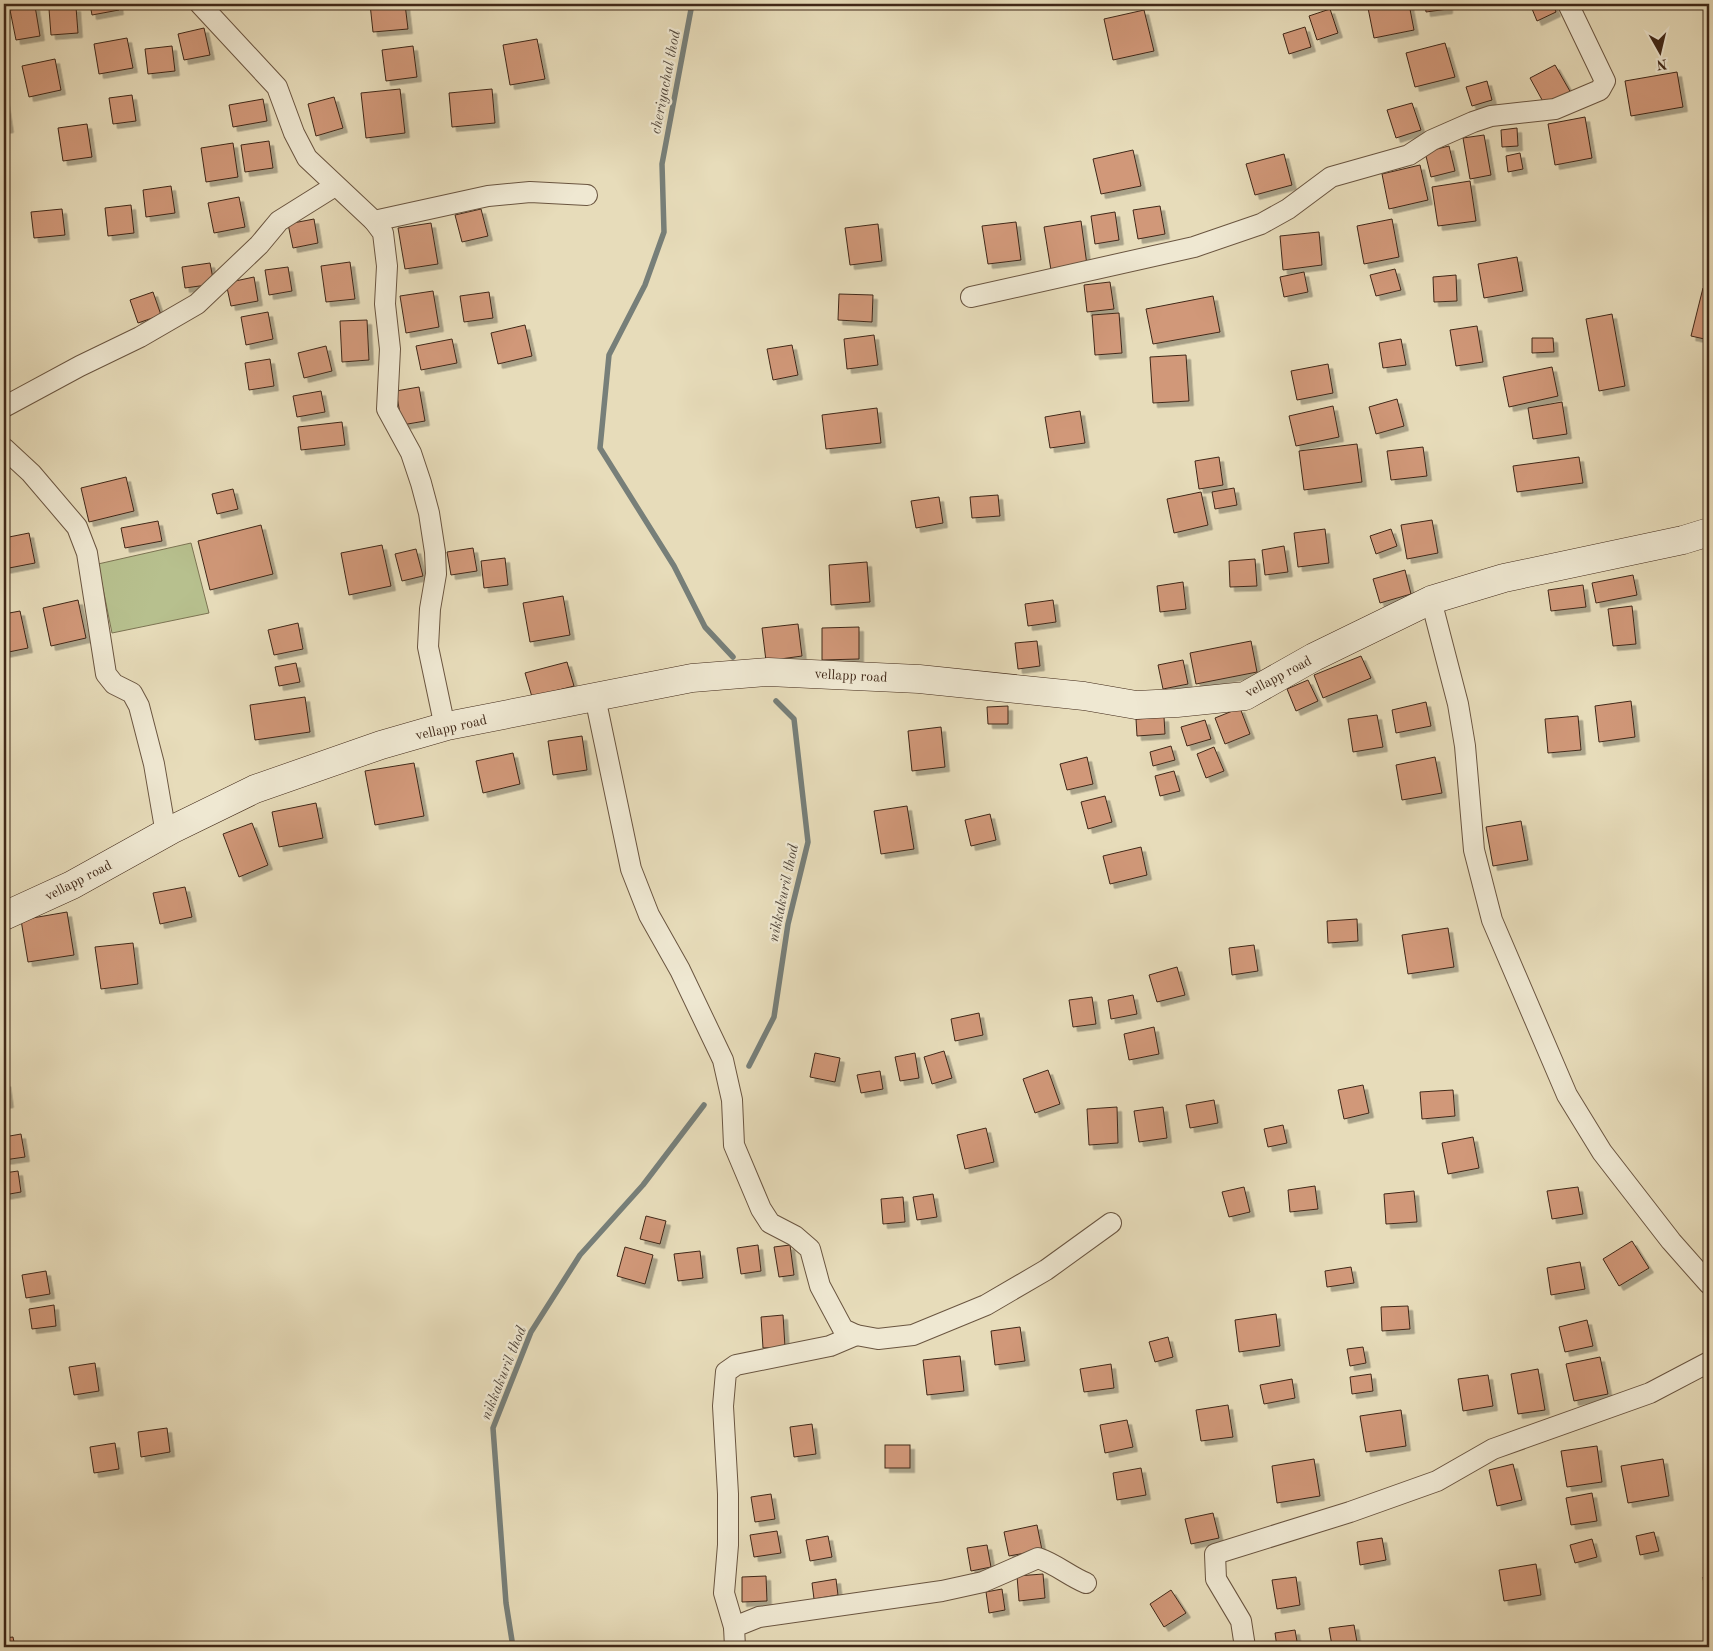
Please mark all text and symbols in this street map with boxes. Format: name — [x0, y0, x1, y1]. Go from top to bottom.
water label: cheriyachal thod — [649, 28, 684, 135]
north arrow — [1636, 28, 1686, 78]
text: N — [1655, 56, 1668, 72]
street label: vellapp road — [1243, 654, 1314, 700]
street label: vellapp road — [814, 667, 888, 685]
street label: vellapp road — [414, 713, 488, 743]
water label: nikkakuril thod — [767, 842, 802, 944]
street label: vellapp road — [43, 858, 114, 904]
water label: nikkakuril thod — [479, 1324, 530, 1423]

